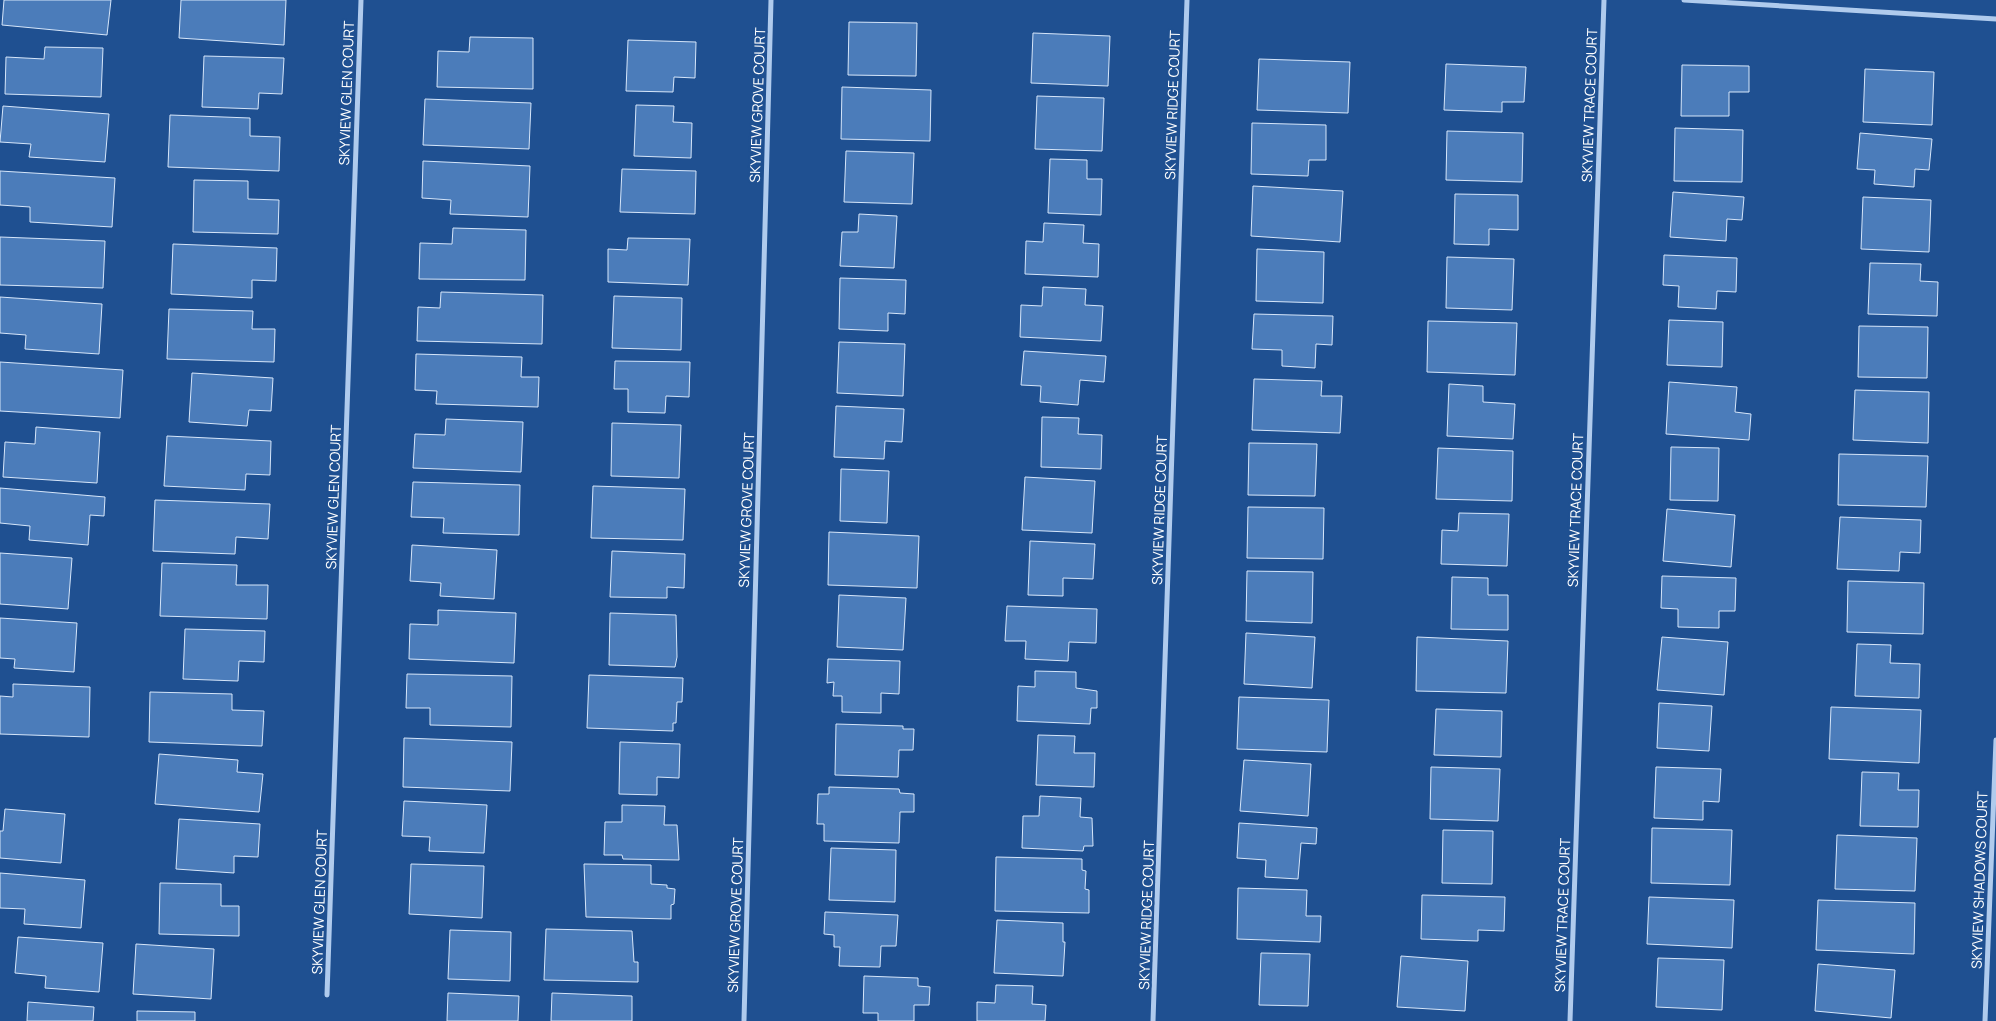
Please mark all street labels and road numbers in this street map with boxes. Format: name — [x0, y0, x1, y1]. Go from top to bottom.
street label: SKYVIEW GLEN COURT — [334, 20, 358, 166]
street label: SKYVIEW GROVE COURT — [745, 27, 769, 183]
street label: SKYVIEW TRACE COURT — [1577, 27, 1601, 182]
street label: SKYVIEW RIDGE COURT — [1160, 29, 1184, 180]
street label: SKYVIEW GLEN COURT — [321, 424, 345, 570]
street label: SKYVIEW GROVE COURT — [734, 432, 758, 588]
street label: SKYVIEW TRACE COURT — [1563, 432, 1587, 587]
street label: SKYVIEW RIDGE COURT — [1147, 434, 1171, 585]
street label: SKYVIEW SHADOWS COURT — [1966, 790, 1992, 969]
street label: SKYVIEW GLEN COURT — [307, 829, 331, 975]
street label: SKYVIEW GROVE COURT — [723, 837, 747, 993]
street label: SKYVIEW TRACE COURT — [1550, 837, 1574, 992]
street label: SKYVIEW RIDGE COURT — [1134, 839, 1158, 990]

